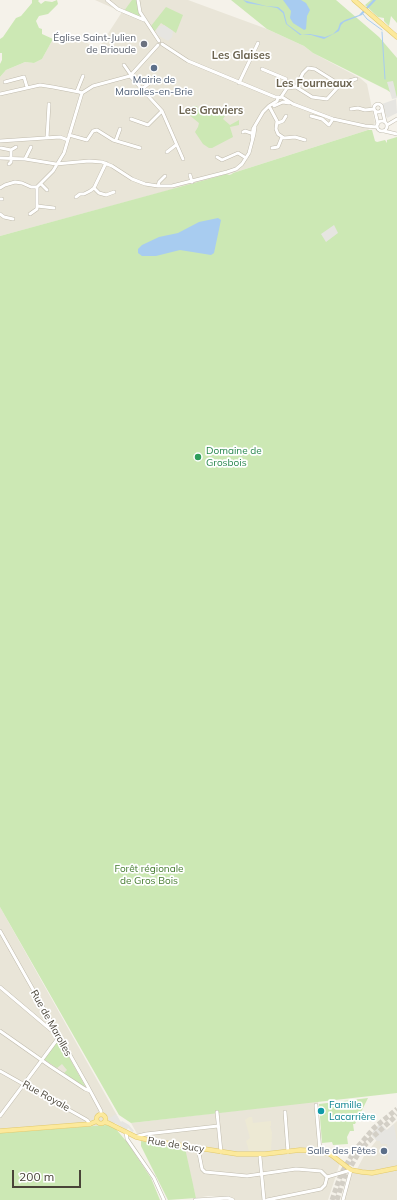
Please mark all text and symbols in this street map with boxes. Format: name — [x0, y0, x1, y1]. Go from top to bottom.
place label: Église Saint-Julien de Brioude — [53, 32, 136, 56]
marker: Église Saint-Julien de Brioude — [139, 39, 149, 49]
district label: Les Glaises — [212, 49, 270, 63]
marker: Mairie de Marolles-en-Brie — [149, 63, 159, 73]
place label: Mairie de Marolles-en-Brie — [115, 74, 193, 98]
district label: Les Fourneaux — [276, 77, 352, 91]
district label: Les Graviers — [179, 104, 243, 118]
place label: Domaine de Grosbois — [206, 445, 262, 468]
marker: Domaine de Grosbois — [193, 452, 203, 462]
park label: Forêt régionale de Gros Bois — [114, 863, 184, 886]
street label: Rue de Marolles — [28, 988, 74, 1058]
street label: Rue Royale — [20, 1078, 72, 1114]
place label: Famille Lacarrière — [329, 1099, 375, 1122]
marker: Famille Lacarrière — [316, 1106, 326, 1116]
street label: Rue de Sucy — [147, 1135, 205, 1155]
place label: Salle des Fêtes — [307, 1145, 376, 1157]
marker: Salle des Fêtes — [379, 1146, 389, 1156]
scale bar — [14, 1162, 83, 1188]
text: 200 m — [19, 1169, 54, 1184]

